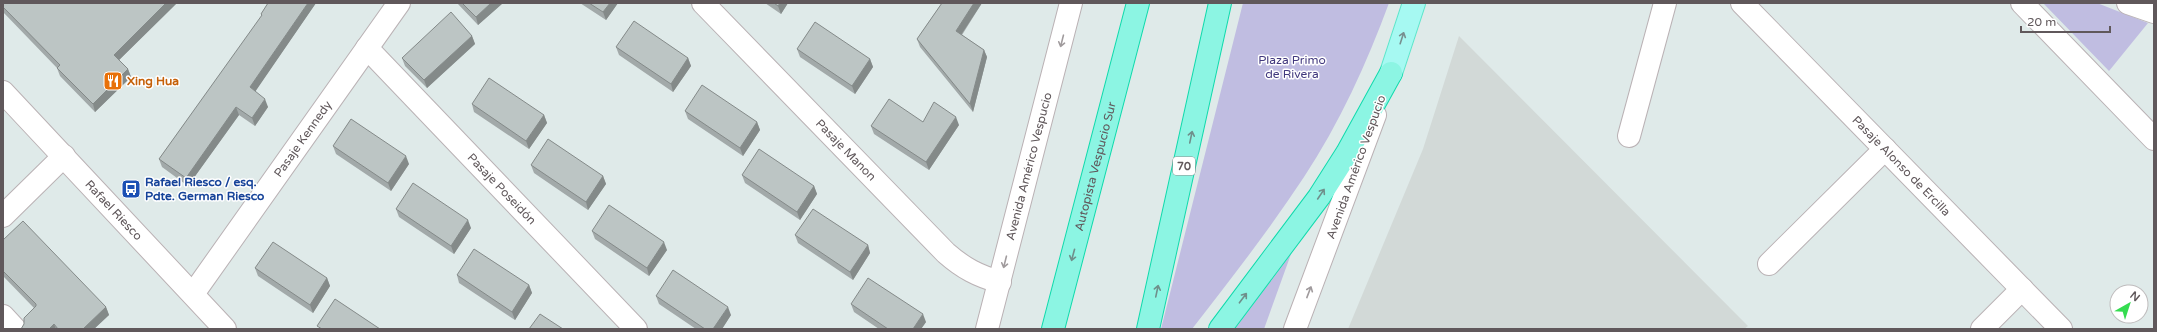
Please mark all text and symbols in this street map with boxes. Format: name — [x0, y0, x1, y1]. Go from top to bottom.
scale bar — [2021, 8, 2110, 34]
text: 20 m — [2027, 15, 2056, 29]
one-way arrow — [1399, 32, 1406, 45]
one-way arrow — [1057, 34, 1065, 47]
park label: Plaza Primo de Rivera — [1258, 53, 1326, 81]
restaurant icon: Xing Hua — [102, 70, 124, 92]
place label: Xing Hua — [127, 74, 179, 89]
street label: Avenida Américo Vespucio — [1003, 91, 1055, 242]
street label: Avenida Américo Vespucio — [1323, 93, 1389, 241]
street label: Pasaje Kennedy — [271, 98, 335, 180]
street label: Autopista Vespucio Sur — [1072, 100, 1119, 232]
street label: Pasaje Alonso de Ercilla — [1849, 113, 1953, 219]
street label: Pasaje Manon — [813, 116, 879, 184]
one-way arrow — [1187, 130, 1195, 143]
street label: Pasaje Poseidón — [465, 150, 539, 227]
road number: 70 — [1173, 157, 1195, 175]
place label: Rafael Riesco / esq. Pdte. German Riesco — [145, 175, 264, 203]
street label: Rafael Riesco — [82, 177, 145, 243]
bus stop icon: Rafael Riesco / esq. Pdte. German Riesco — [120, 178, 142, 200]
one-way arrow — [1317, 188, 1325, 199]
one-way arrow — [1069, 248, 1076, 261]
one-way arrow — [1001, 255, 1008, 268]
north arrow — [2109, 284, 2149, 324]
one-way arrow — [1153, 285, 1161, 298]
one-way arrow — [1306, 287, 1314, 299]
text: N — [2127, 289, 2143, 304]
one-way arrow — [1239, 292, 1247, 303]

